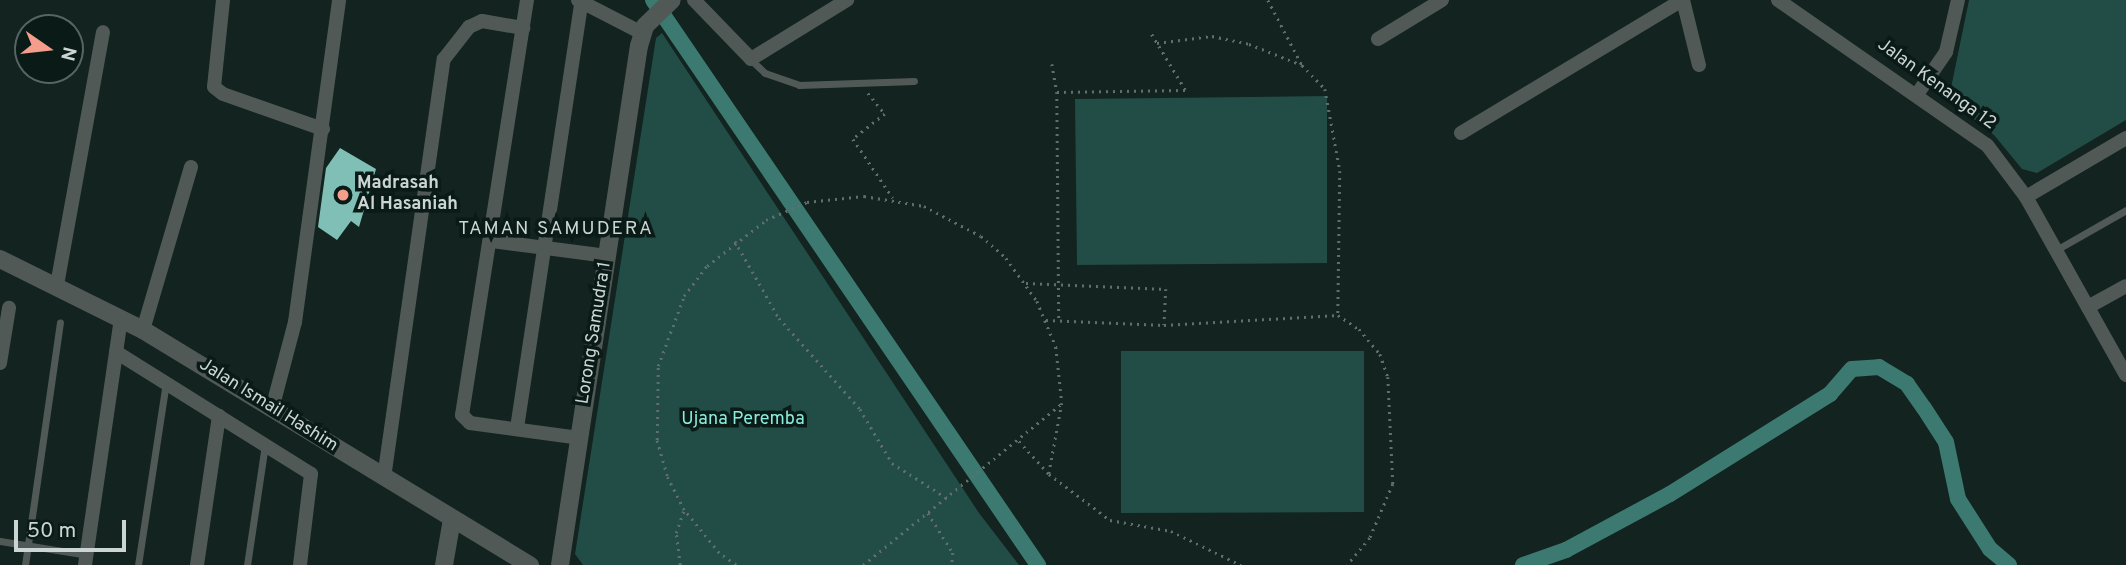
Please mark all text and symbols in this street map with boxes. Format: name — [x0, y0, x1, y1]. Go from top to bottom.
north arrow — [14, 14, 84, 84]
street label: Jalan Kenanga 12 — [1872, 35, 2000, 135]
text: N — [54, 44, 81, 63]
place label: Madrasah Al Hasaniah — [357, 174, 458, 216]
marker: Madrasah Al Hasaniah — [335, 187, 351, 203]
district label: TAMAN SAMUDERA — [460, 219, 652, 241]
street label: Lorong Samudra 1 — [573, 260, 617, 406]
street label: Jalan Ismail Hashim — [195, 355, 341, 457]
park label: Ujana Peremba — [681, 409, 805, 431]
scale bar — [18, 505, 130, 550]
text: 50 m — [27, 518, 76, 545]

